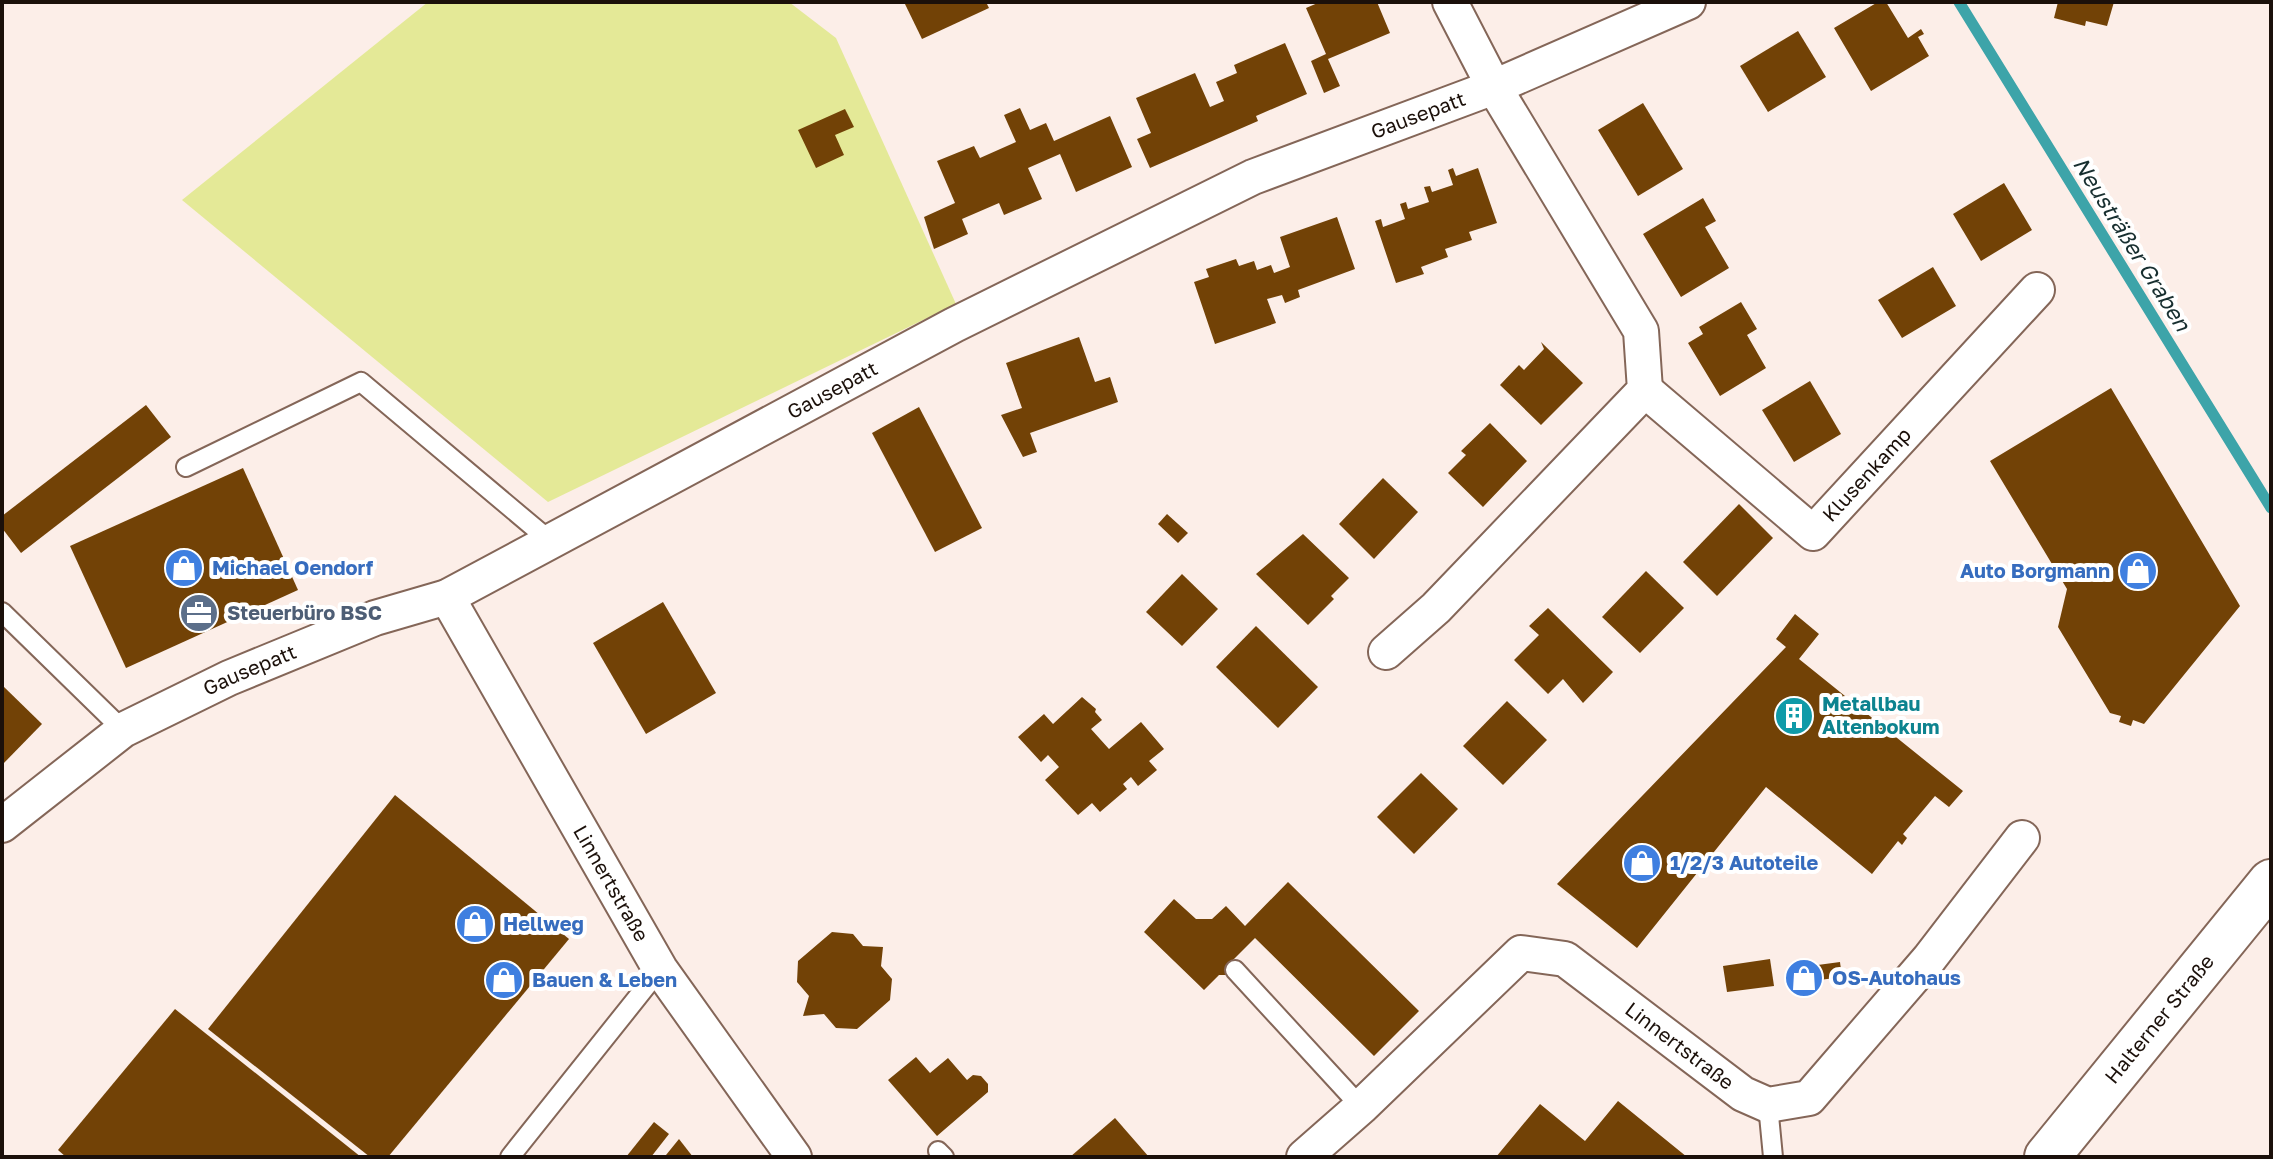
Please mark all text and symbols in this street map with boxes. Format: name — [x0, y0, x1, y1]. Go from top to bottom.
street label: Gausepatt — [1367, 86, 1468, 143]
water label: Neusträßer Graben — [2068, 152, 2198, 337]
street label: Gausepatt — [783, 355, 881, 423]
street label: Klusenkamp — [1817, 422, 1915, 526]
shop icon: Michael Oendorf — [163, 547, 205, 589]
shop icon: Auto Borgmann — [2117, 550, 2159, 592]
place label: Michael Oendorf — [212, 555, 374, 579]
place label: Auto Borgmann — [1960, 558, 2110, 582]
office icon: Steuerbüro BSC — [178, 592, 220, 634]
place label: Steuerbüro BSC — [227, 600, 382, 624]
street label: Gausepatt — [199, 639, 299, 700]
place label: Metallbau Altenbokum — [1822, 691, 1940, 738]
building icon: Metallbau Altenbokum — [1773, 695, 1815, 737]
street label: Linnertstraße — [569, 821, 655, 945]
shop icon: 1/2/3 Autoteile — [1621, 842, 1663, 884]
place label: 1/2/3 Autoteile — [1670, 850, 1818, 874]
shop icon: Hellweg — [454, 903, 496, 945]
place label: Hellweg — [503, 911, 584, 935]
street label: Halterner Straße — [2099, 949, 2218, 1088]
shop icon: OS-Autohaus — [1783, 957, 1825, 999]
shop icon: Bauen & Leben — [483, 959, 525, 1001]
place label: OS-Autohaus — [1832, 965, 1961, 989]
place label: Bauen & Leben — [532, 967, 677, 991]
street label: Linnertstraße — [1621, 996, 1739, 1094]

